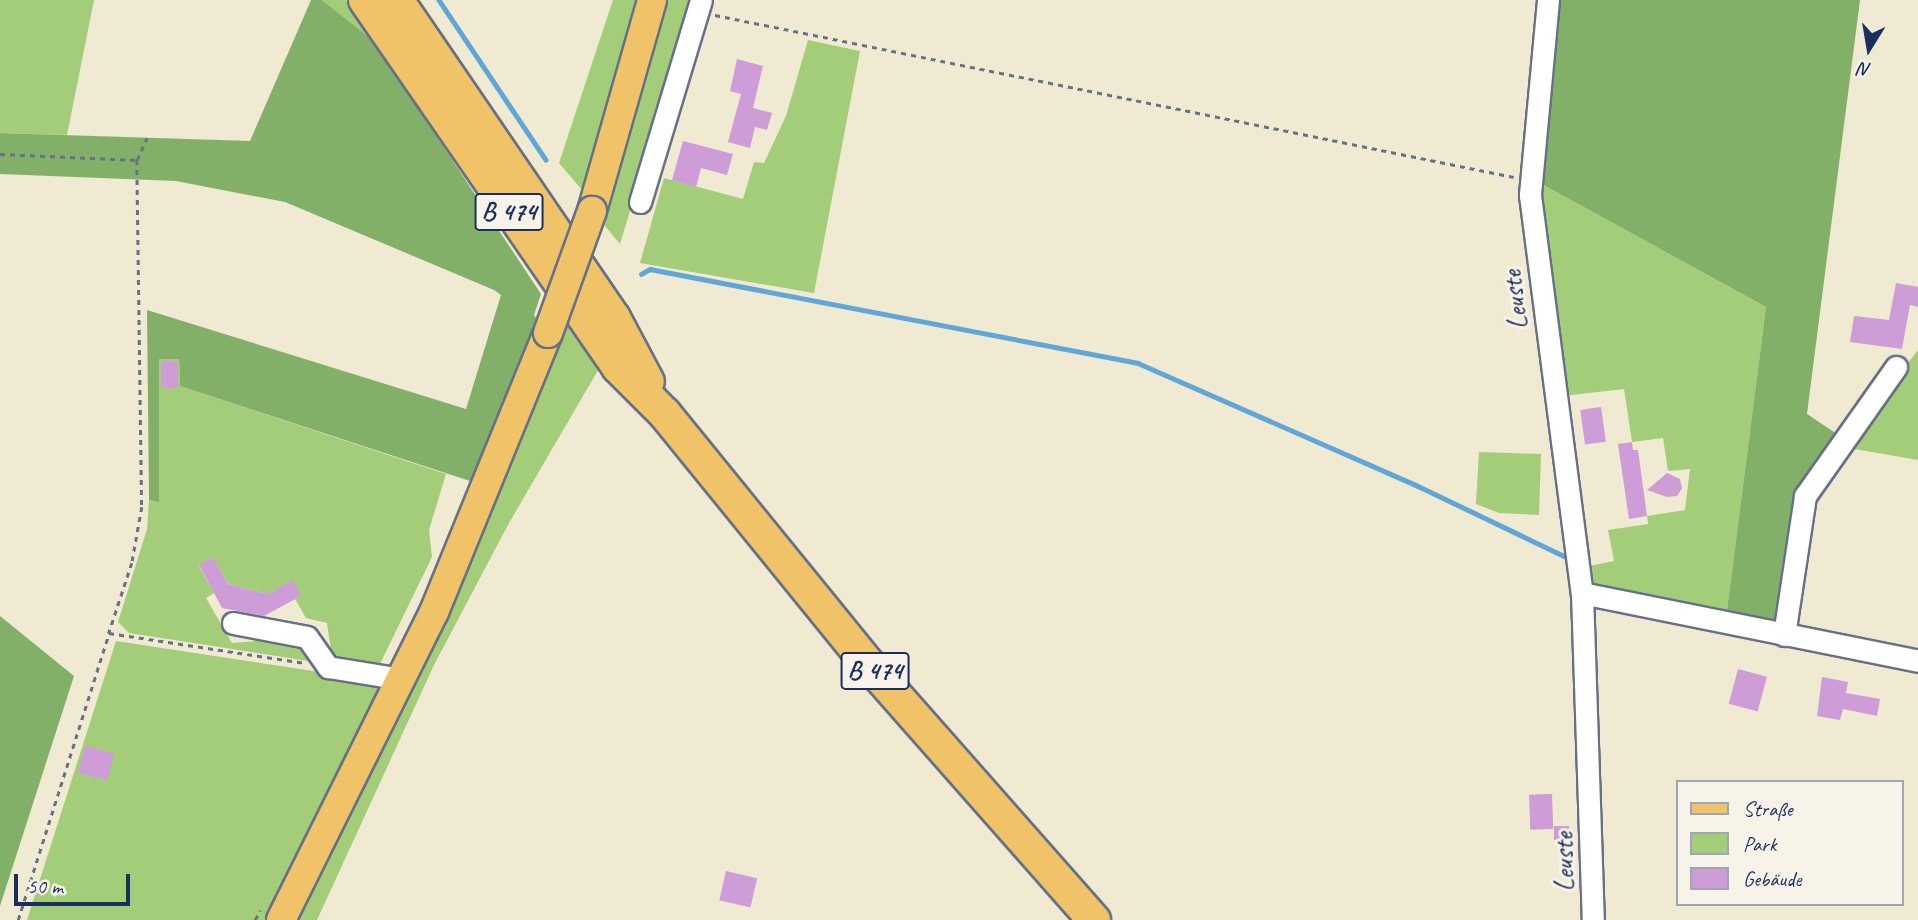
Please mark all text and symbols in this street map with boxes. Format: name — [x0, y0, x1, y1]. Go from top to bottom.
north arrow — [1834, 14, 1904, 84]
text: N — [1857, 57, 1873, 83]
road number: B 474 — [474, 190, 544, 234]
street label: Leuste — [1495, 269, 1535, 331]
road number: B 474 — [840, 649, 910, 694]
legend — [1676, 780, 1904, 906]
text: Straße — [1743, 796, 1793, 822]
text: Park — [1743, 831, 1776, 857]
street label: Leuste — [1547, 832, 1581, 892]
scale bar — [18, 860, 133, 904]
text: Gebäude — [1743, 866, 1801, 892]
text: 50 m — [27, 873, 63, 899]

